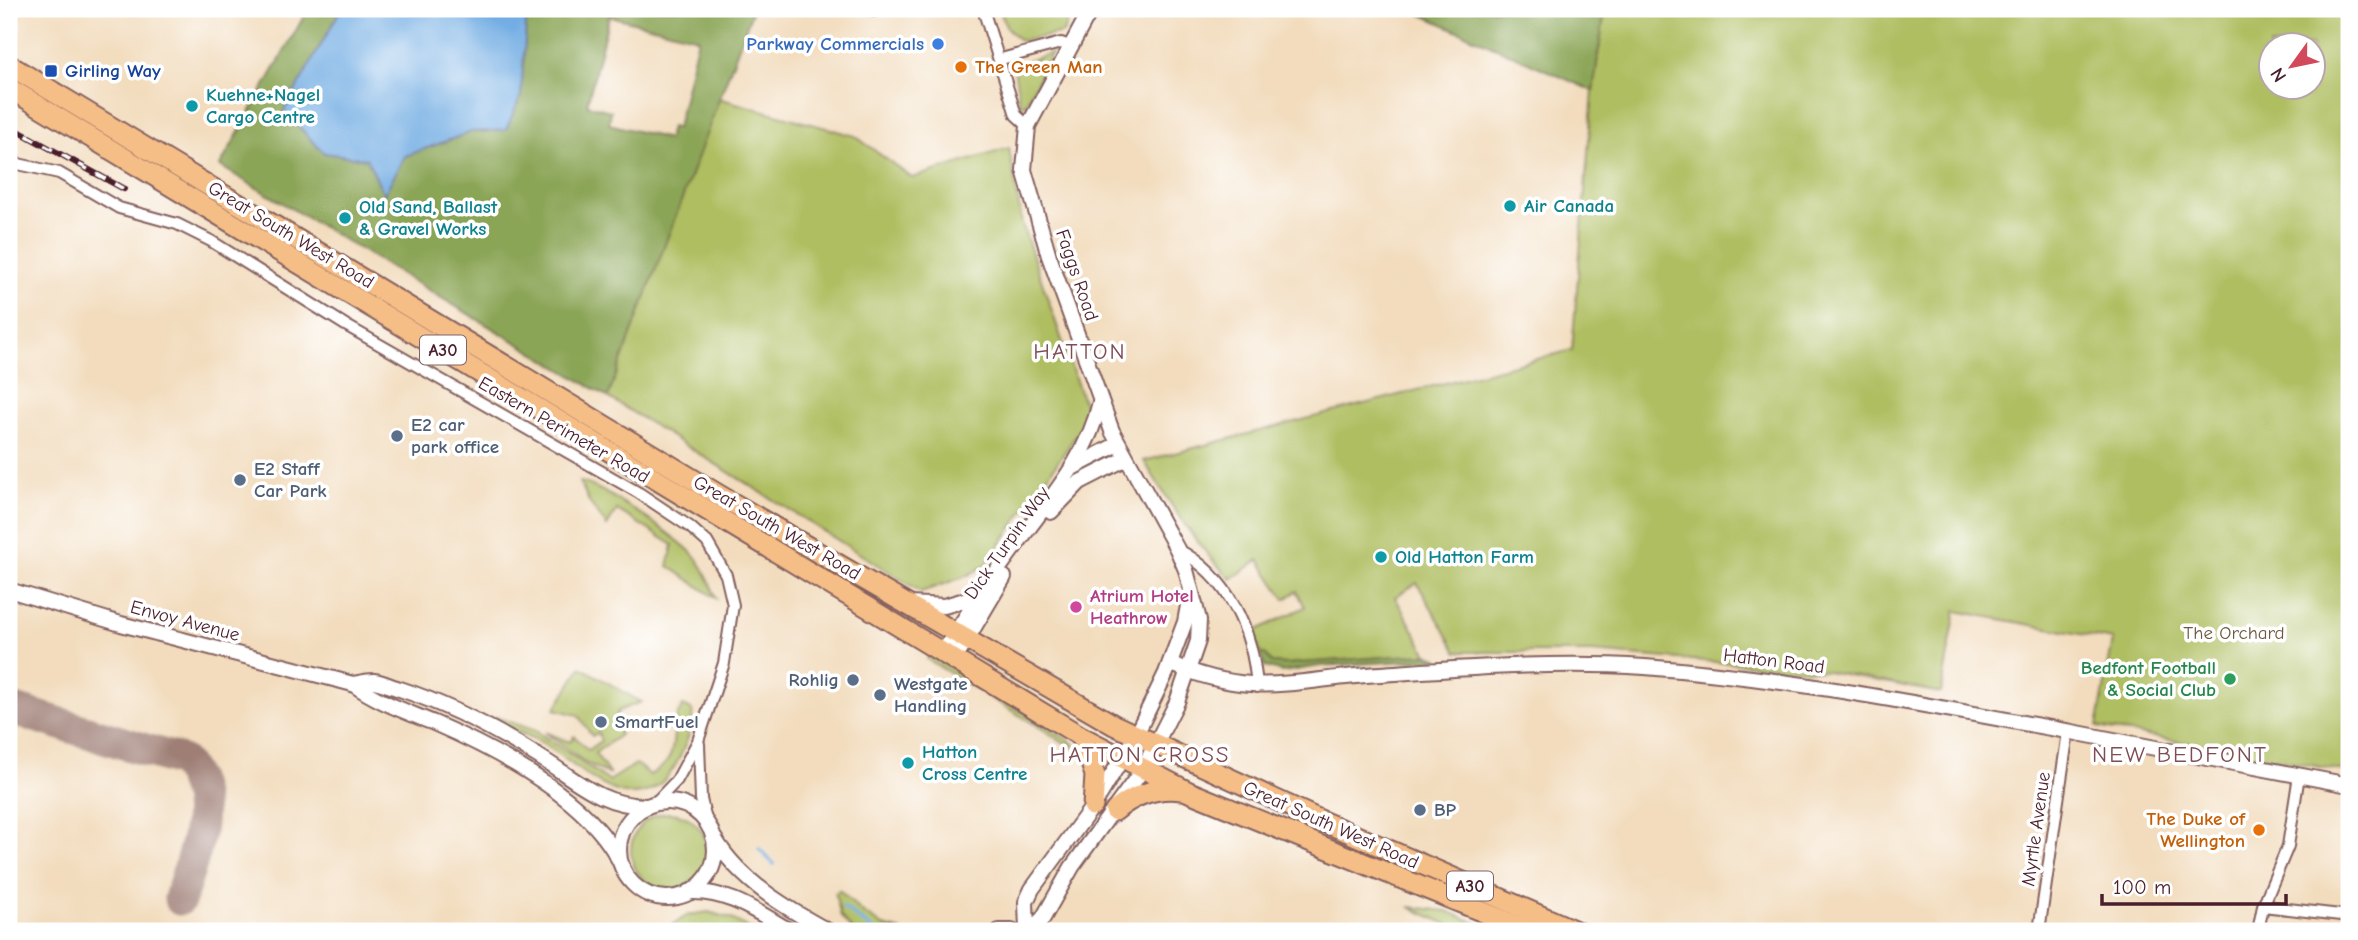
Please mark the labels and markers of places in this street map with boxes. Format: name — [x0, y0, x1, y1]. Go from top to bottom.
place label: Parkway Commercials — [746, 33, 924, 55]
marker: Parkway Commercials — [930, 36, 946, 52]
place label: The Green Man — [975, 56, 1103, 78]
marker: The Green Man — [953, 59, 969, 75]
place label: Girling Way — [65, 60, 161, 82]
marker: Girling Way — [43, 63, 59, 79]
place label: Kuehne+Nagel Cargo Centre — [206, 84, 320, 128]
marker: Kuehne+Nagel Cargo Centre — [184, 98, 200, 114]
place label: Air Canada — [1524, 195, 1614, 217]
place label: Old Sand, Ballast & Gravel Works — [359, 196, 498, 240]
marker: Air Canada — [1502, 198, 1518, 214]
marker: Old Sand, Ballast & Gravel Works — [337, 210, 353, 226]
place label: E2 car park office — [411, 414, 499, 458]
marker: E2 car park office — [389, 428, 405, 444]
place label: E2 Staff Car Park — [254, 458, 327, 502]
marker: E2 Staff Car Park — [232, 472, 248, 488]
place label: Old Hatton Farm — [1395, 546, 1534, 568]
marker: Old Hatton Farm — [1373, 549, 1389, 565]
place label: Atrium Hotel Heathrow — [1090, 585, 1194, 629]
marker: Atrium Hotel Heathrow — [1068, 599, 1084, 615]
place label: Bedfont Football & Social Club — [2081, 657, 2216, 701]
place label: Rohlig — [789, 669, 839, 691]
marker: Bedfont Football & Social Club — [2222, 671, 2238, 687]
marker: Rohlig — [845, 672, 861, 688]
place label: Westgate Handling — [894, 673, 968, 717]
marker: Westgate Handling — [872, 687, 888, 703]
place label: SmartFuel — [615, 711, 699, 733]
marker: SmartFuel — [593, 714, 609, 730]
place label: Hatton Cross Centre — [922, 741, 1027, 785]
marker: Hatton Cross Centre — [900, 755, 916, 771]
place label: BP — [1434, 799, 1457, 821]
marker: BP — [1412, 802, 1428, 818]
place label: The Duke of Wellington — [2146, 808, 2246, 852]
marker: The Duke of Wellington — [2251, 822, 2267, 838]

